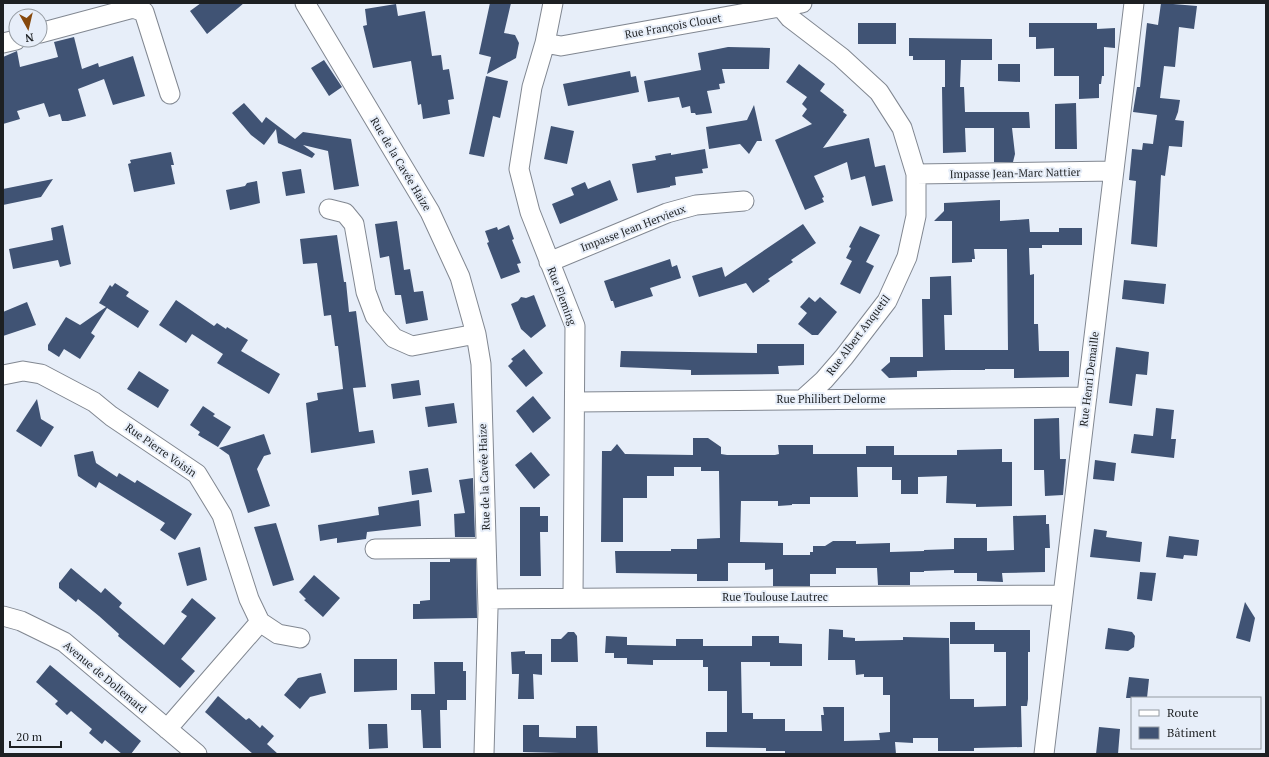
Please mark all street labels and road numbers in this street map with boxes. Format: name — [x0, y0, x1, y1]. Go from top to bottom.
street label: Rue François Clouet — [624, 11, 722, 41]
street label: Rue de la Cavée Haize — [368, 115, 435, 214]
street label: Impasse Jean-Marc Nattier — [949, 165, 1081, 181]
street label: Impasse Jean Hervieux — [579, 201, 688, 254]
street label: Rue Fleming — [544, 265, 580, 327]
street label: Rue Albert Anquetil — [823, 292, 893, 378]
street label: Rue Henri Demaille — [1076, 330, 1102, 427]
street label: Rue Philibert Delorme — [777, 392, 886, 406]
street label: Rue Pierre Voisin — [123, 420, 200, 480]
street label: Rue de la Cavée Haize — [475, 423, 493, 531]
street label: Rue Toulouse Lautrec — [722, 590, 828, 604]
street label: Avenue de Dollemard — [61, 638, 149, 716]

